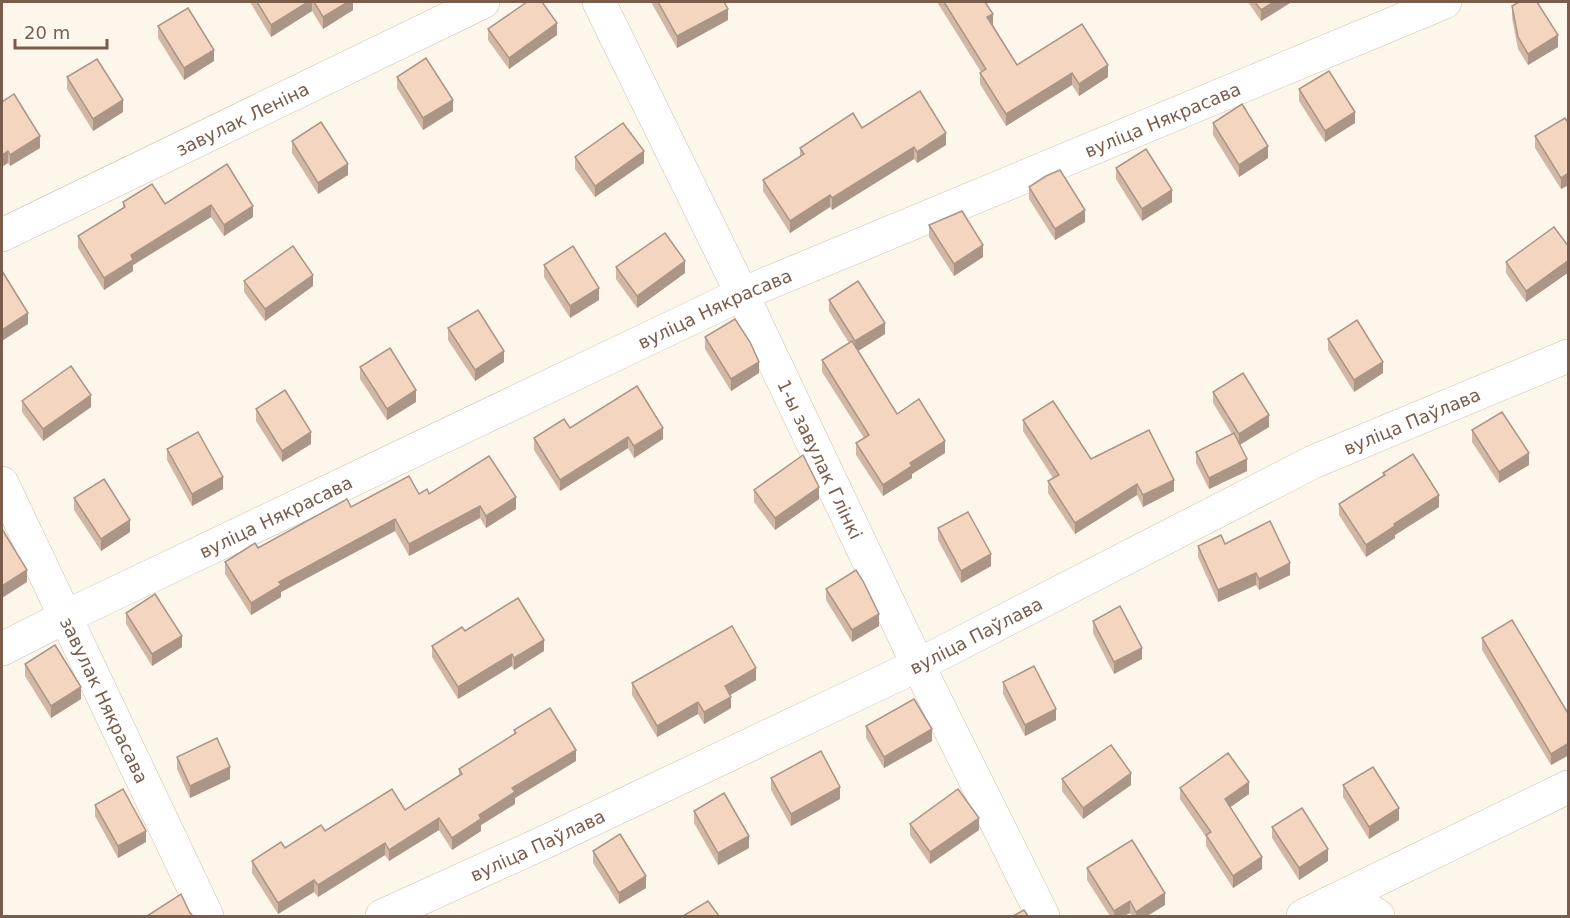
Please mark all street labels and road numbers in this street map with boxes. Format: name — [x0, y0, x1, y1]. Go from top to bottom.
street label: завулак Леніна — [172, 77, 312, 160]
street label: вуліца Някрасава — [1081, 78, 1244, 161]
street label: вуліца Някрасава — [634, 264, 795, 353]
street label: 1-ы завулак Глінкі — [774, 376, 867, 542]
street label: вуліца Паўлава — [1340, 383, 1483, 459]
street label: вуліца Някрасава — [196, 471, 356, 562]
street label: вуліца Паўлава — [906, 592, 1046, 678]
street label: завулак Някрасава — [56, 613, 153, 786]
street label: вуліца Паўлава — [467, 805, 608, 885]

